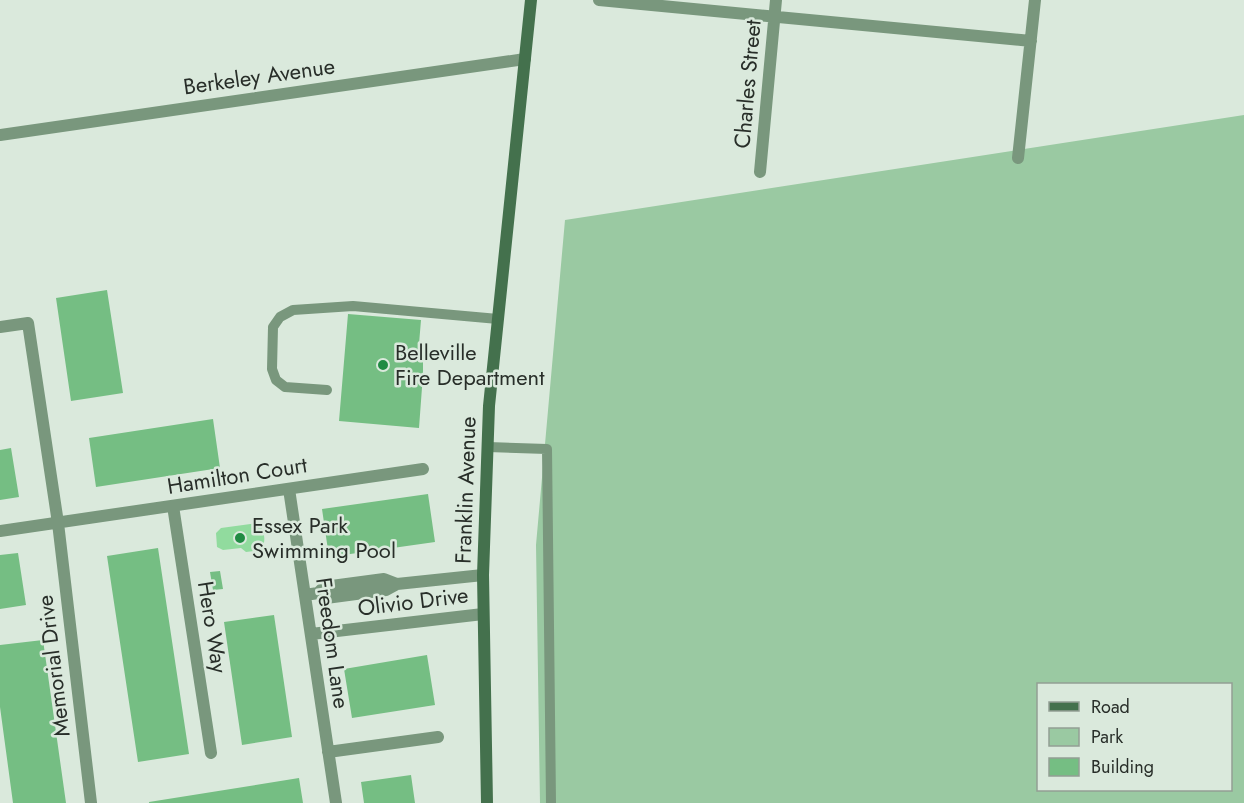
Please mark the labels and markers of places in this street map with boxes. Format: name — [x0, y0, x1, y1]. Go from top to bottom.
place label: Belleville Fire Department — [395, 336, 545, 393]
marker: Belleville Fire Department — [376, 358, 390, 372]
place label: Essex Park Swimming Pool — [252, 509, 396, 566]
marker: Essex Park Swimming Pool — [233, 531, 247, 545]

